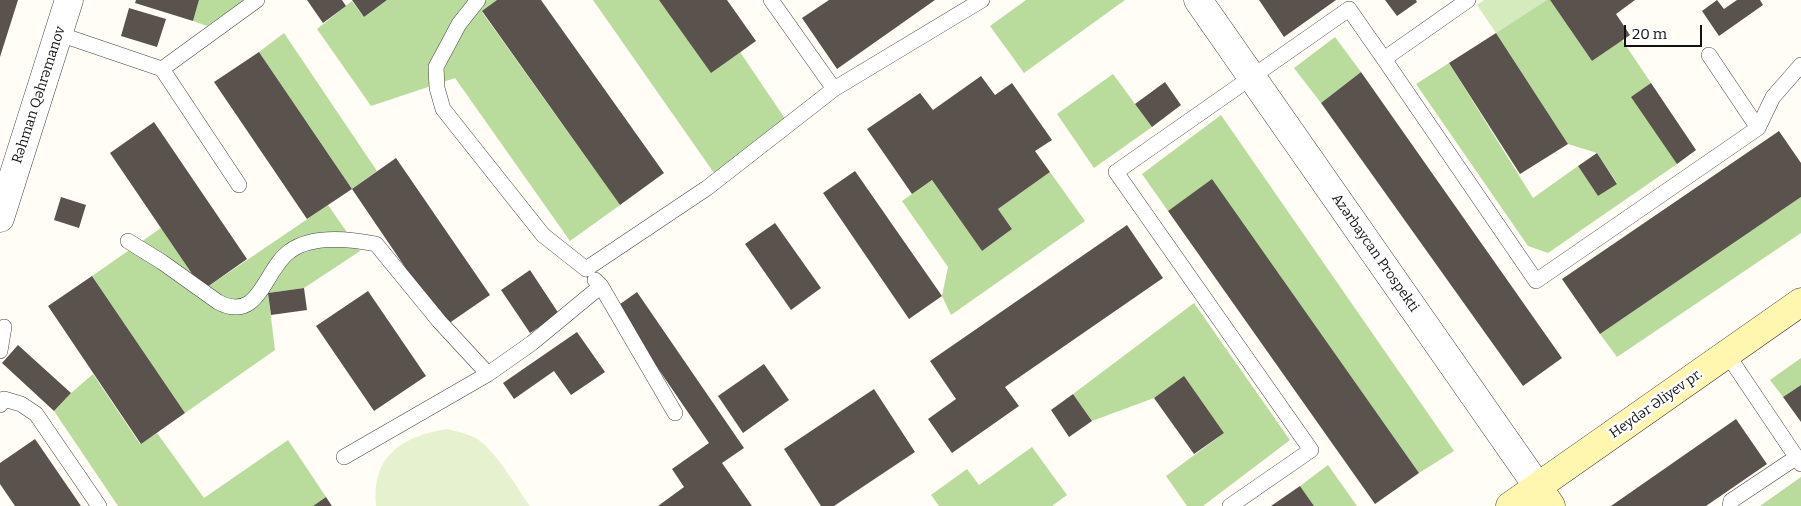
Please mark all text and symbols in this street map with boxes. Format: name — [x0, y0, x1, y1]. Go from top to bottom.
scale bar — [1626, 15, 1704, 47]
street label: Rəhman Qəhrəmanov — [9, 24, 69, 166]
text: 20 m — [1632, 25, 1667, 43]
street label: Azərbaycan Prospekti — [1328, 191, 1422, 315]
street label: Heydər Əliyev pr. — [1606, 366, 1706, 442]

